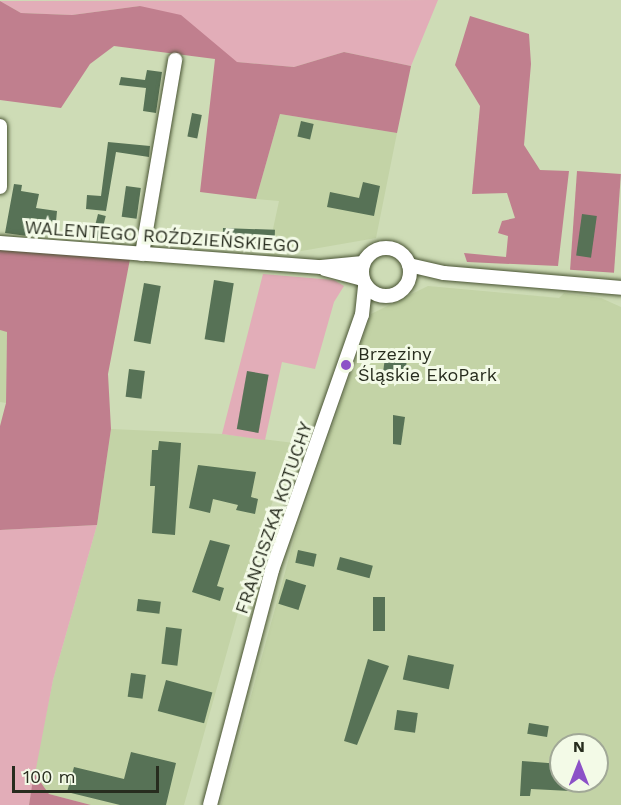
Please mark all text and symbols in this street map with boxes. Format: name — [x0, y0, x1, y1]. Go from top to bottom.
street label: WALENTEGO ROŹDZIEŃSKIEGO — [24, 217, 300, 257]
place label: Brzeziny Śląskie EkoPark — [358, 344, 497, 386]
marker: Brzeziny Śląskie EkoPark — [339, 358, 353, 372]
street label: FRANCISZKA KOTUCHY — [231, 419, 317, 617]
north arrow — [549, 733, 609, 793]
text: N — [573, 737, 585, 756]
scale bar — [15, 754, 162, 792]
text: 100 m — [23, 766, 76, 787]

